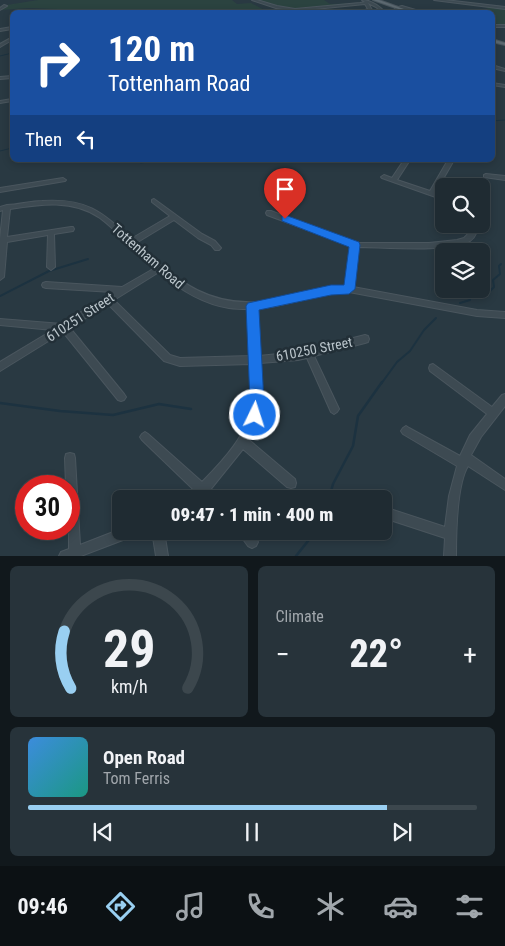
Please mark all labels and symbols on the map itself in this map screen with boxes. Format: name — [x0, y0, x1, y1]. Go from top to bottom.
pin — [264, 168, 306, 219]
street label: Tottenham Road — [109, 220, 187, 292]
street label: 610251 Street — [43, 289, 117, 345]
street label: 610250 Street — [274, 334, 354, 364]
position arrow — [228, 388, 280, 440]
speed limit sign: 30 — [15, 475, 80, 540]

